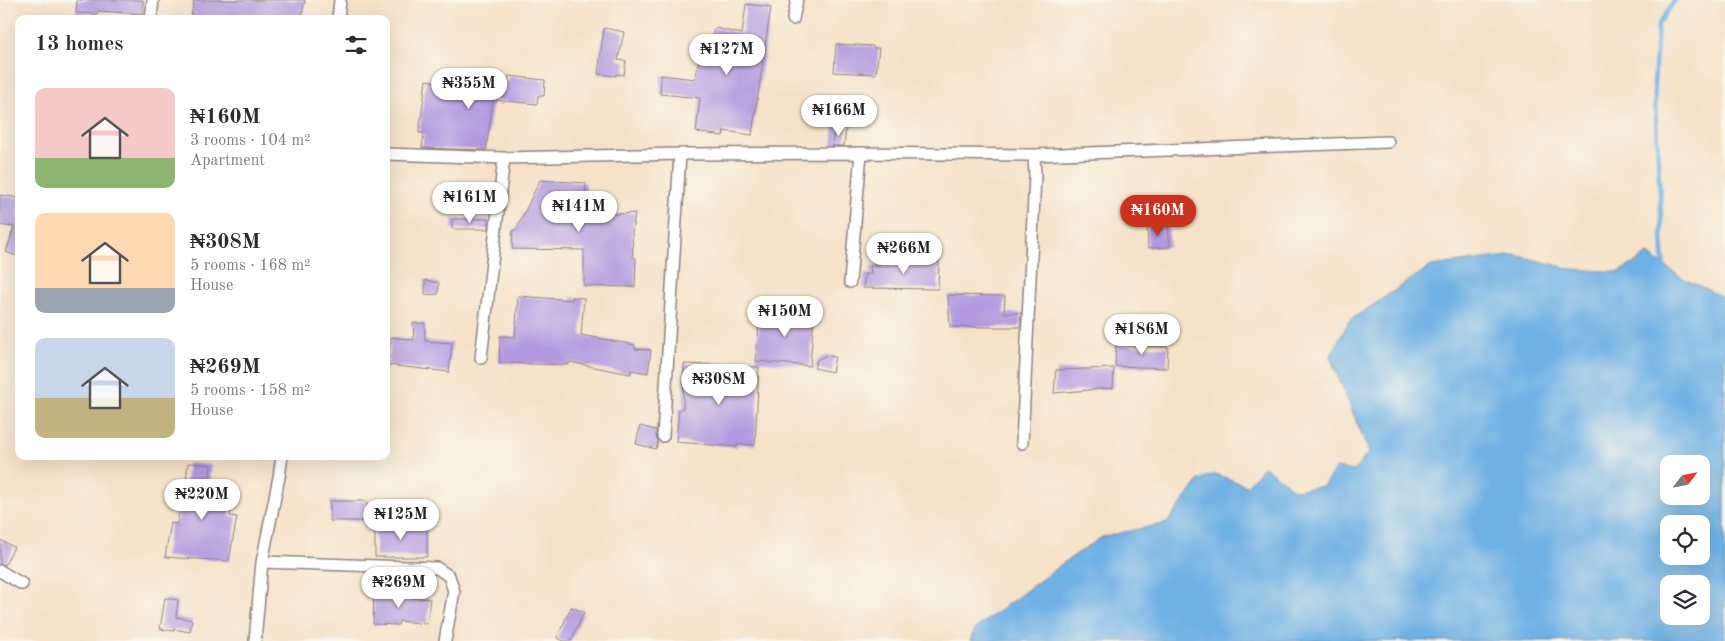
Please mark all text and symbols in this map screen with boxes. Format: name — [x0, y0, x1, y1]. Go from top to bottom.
icon: filters — [342, 31, 370, 59]
text: 13 homes — [35, 34, 123, 55]
pin: ₦127M — [692, 34, 762, 76]
text: ₦127M — [700, 42, 754, 58]
pin: ₦355M — [434, 68, 504, 110]
text: ₦355M — [442, 76, 496, 92]
pin: ₦166M — [804, 94, 874, 137]
text: ₦166M — [812, 103, 866, 119]
text: ₦160M — [190, 107, 260, 128]
icon: home — [75, 108, 135, 168]
text: 3 rooms · 104 m² — [190, 133, 310, 149]
text: Apartment — [190, 153, 265, 169]
pin: ₦161M — [435, 182, 505, 224]
text: ₦161M — [443, 190, 497, 206]
pin: ₦141M — [544, 190, 614, 233]
pin: ₦160M — [1123, 194, 1193, 237]
text: ₦141M — [552, 199, 606, 215]
text: ₦160M — [1131, 203, 1185, 219]
text: ₦308M — [190, 232, 260, 253]
pin: ₦266M — [869, 232, 939, 275]
icon: home — [75, 233, 135, 293]
text: ₦266M — [877, 241, 931, 257]
text: 5 rooms · 168 m² — [190, 258, 310, 274]
text: House — [190, 278, 233, 294]
pin: ₦150M — [750, 296, 820, 338]
text: ₦150M — [758, 304, 812, 320]
pin: ₦186M — [1107, 314, 1177, 356]
text: ₦186M — [1115, 322, 1169, 338]
text: ₦269M — [190, 357, 260, 378]
icon: home — [75, 358, 135, 418]
pin: ₦308M — [684, 364, 754, 406]
text: ₦308M — [692, 372, 746, 388]
text: 5 rooms · 158 m² — [190, 383, 310, 399]
text: House — [190, 403, 233, 419]
north arrow — [1660, 455, 1710, 505]
map controls — [1660, 455, 1710, 625]
pin: ₦220M — [167, 478, 237, 521]
text: ₦220M — [175, 487, 229, 503]
pin: ₦125M — [366, 498, 436, 541]
text: ₦125M — [374, 507, 428, 523]
button: locate — [1660, 515, 1710, 565]
pin: ₦269M — [364, 566, 434, 609]
text: ₦269M — [372, 575, 426, 591]
button: layers — [1660, 575, 1710, 625]

